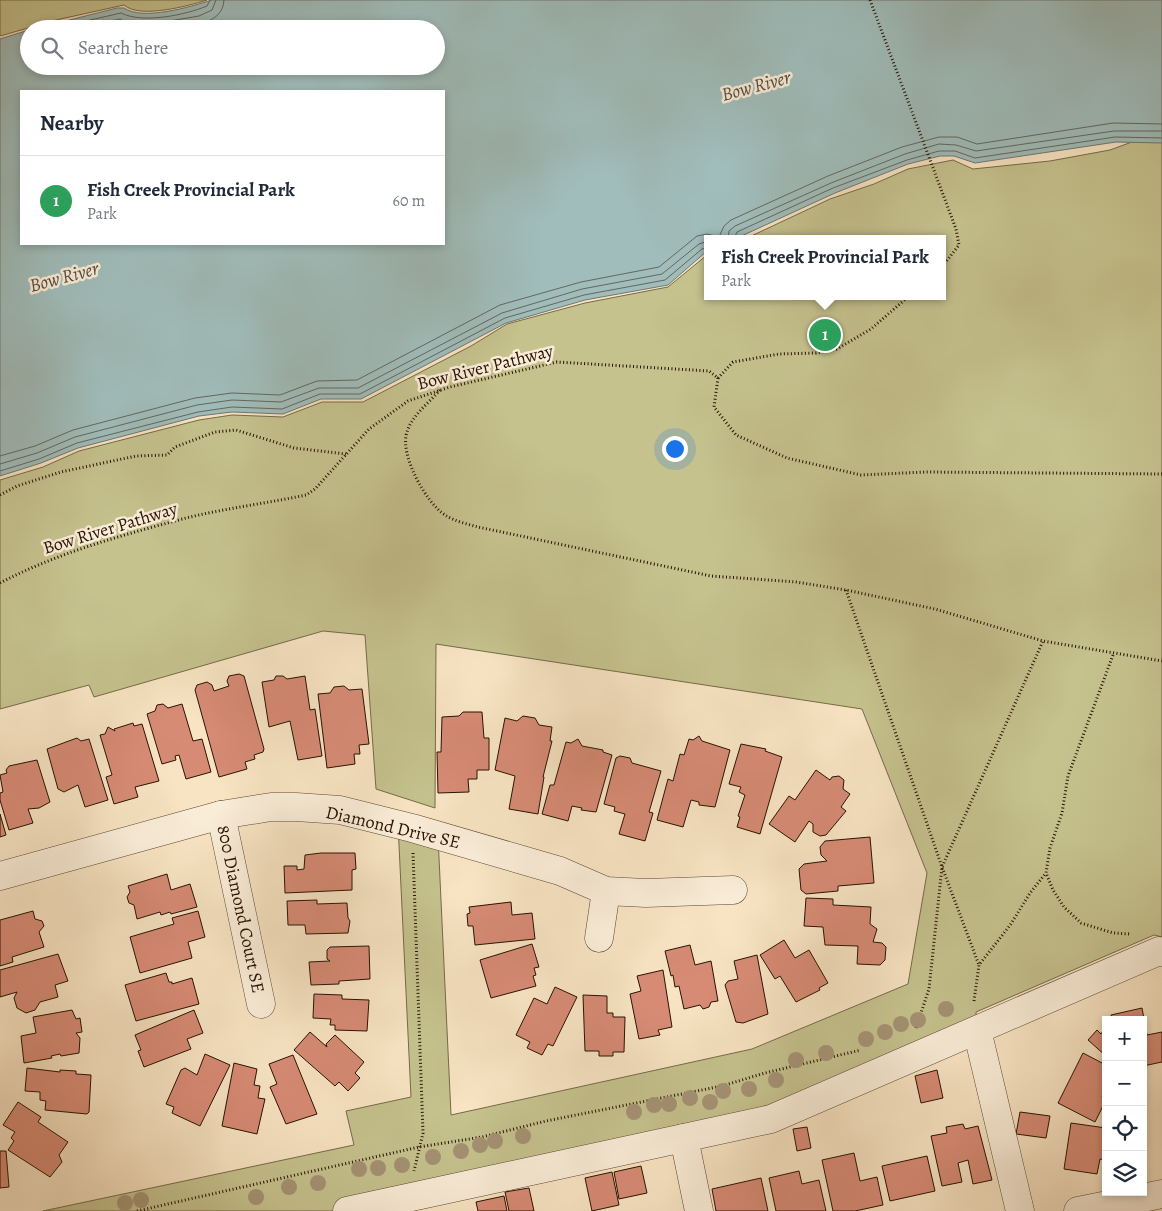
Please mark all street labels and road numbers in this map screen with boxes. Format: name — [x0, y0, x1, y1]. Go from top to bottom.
street label: Bow River Pathway — [415, 338, 556, 395]
street label: Bow River Pathway — [40, 496, 181, 560]
street label: Diamond Drive SE — [323, 800, 463, 854]
street label: 800 Diamond Court SE — [212, 823, 270, 995]

